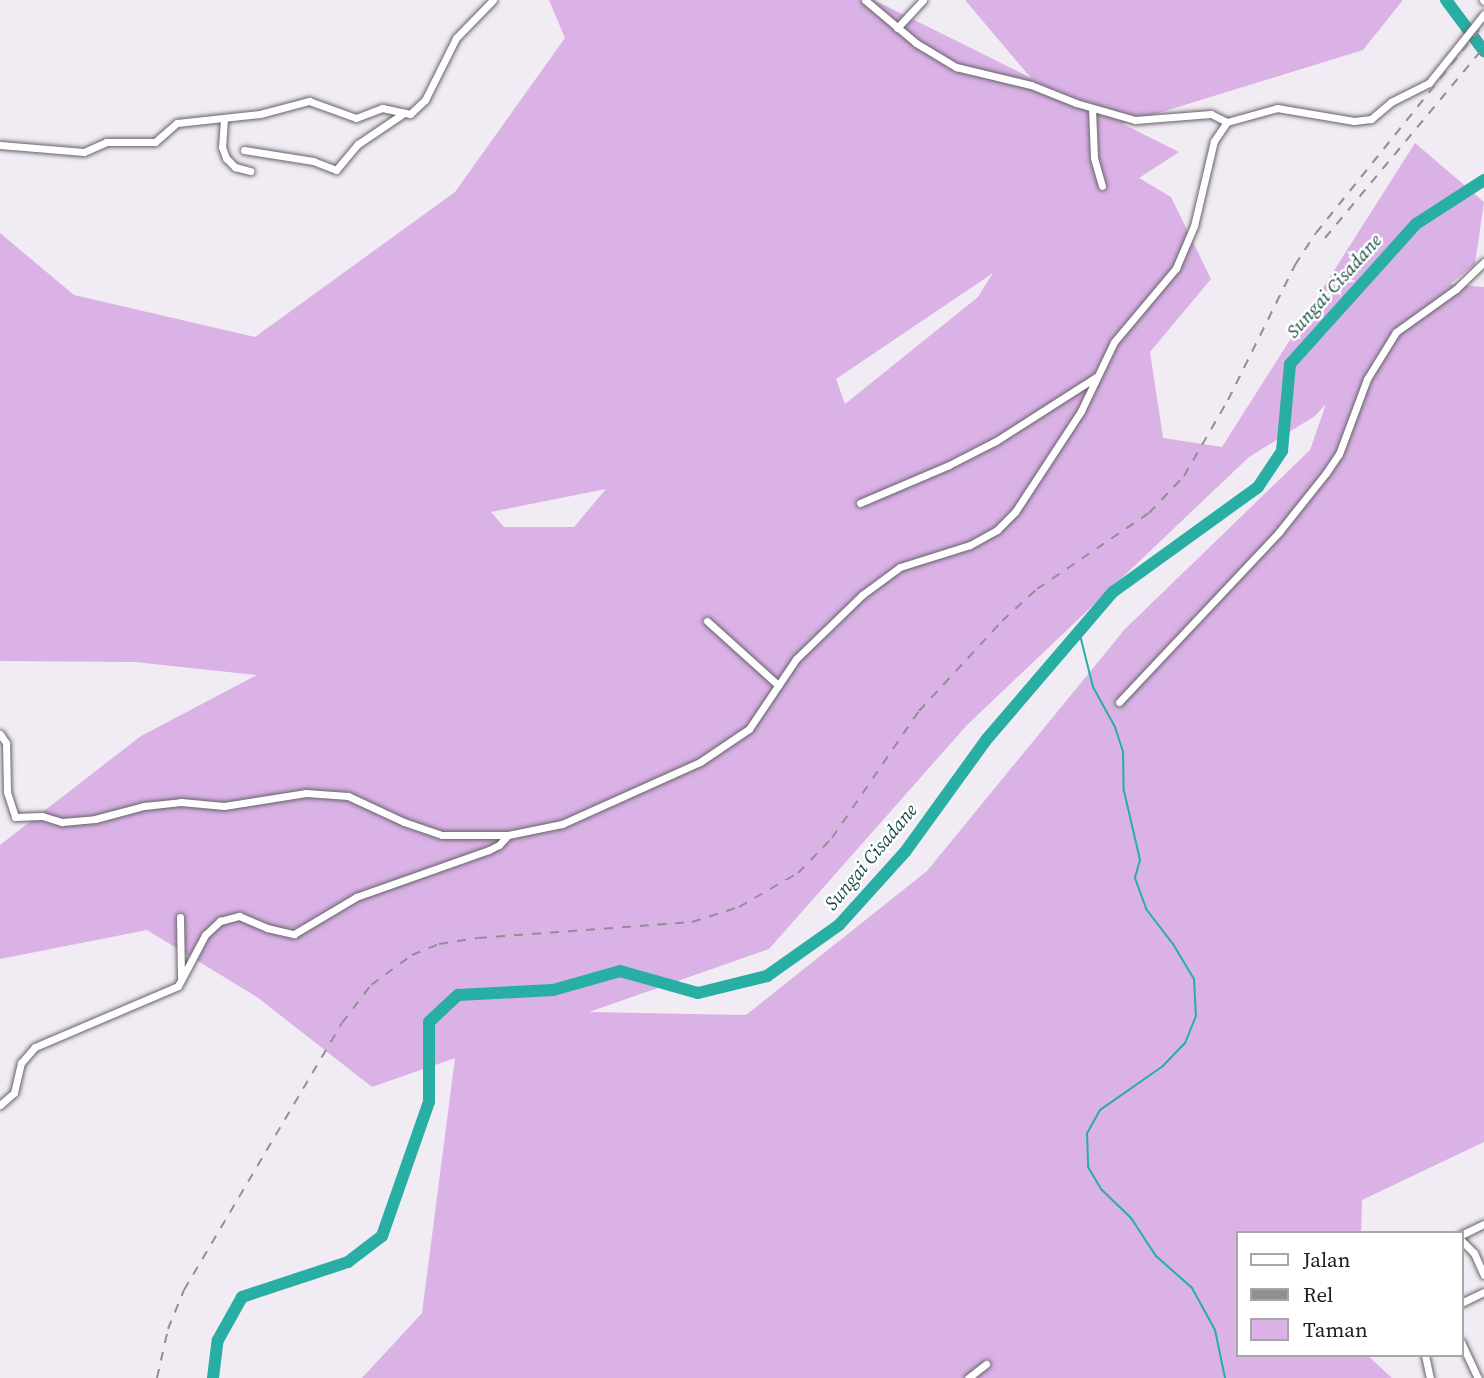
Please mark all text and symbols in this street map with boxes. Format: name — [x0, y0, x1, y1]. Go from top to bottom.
water label: Sungai Cisadane — [1281, 229, 1387, 343]
water label: Sungai Cisadane — [820, 799, 922, 915]
legend — [1236, 1231, 1463, 1357]
text: Jalan — [1303, 1245, 1350, 1274]
text: Rel — [1303, 1280, 1333, 1309]
text: Taman — [1303, 1315, 1368, 1344]

